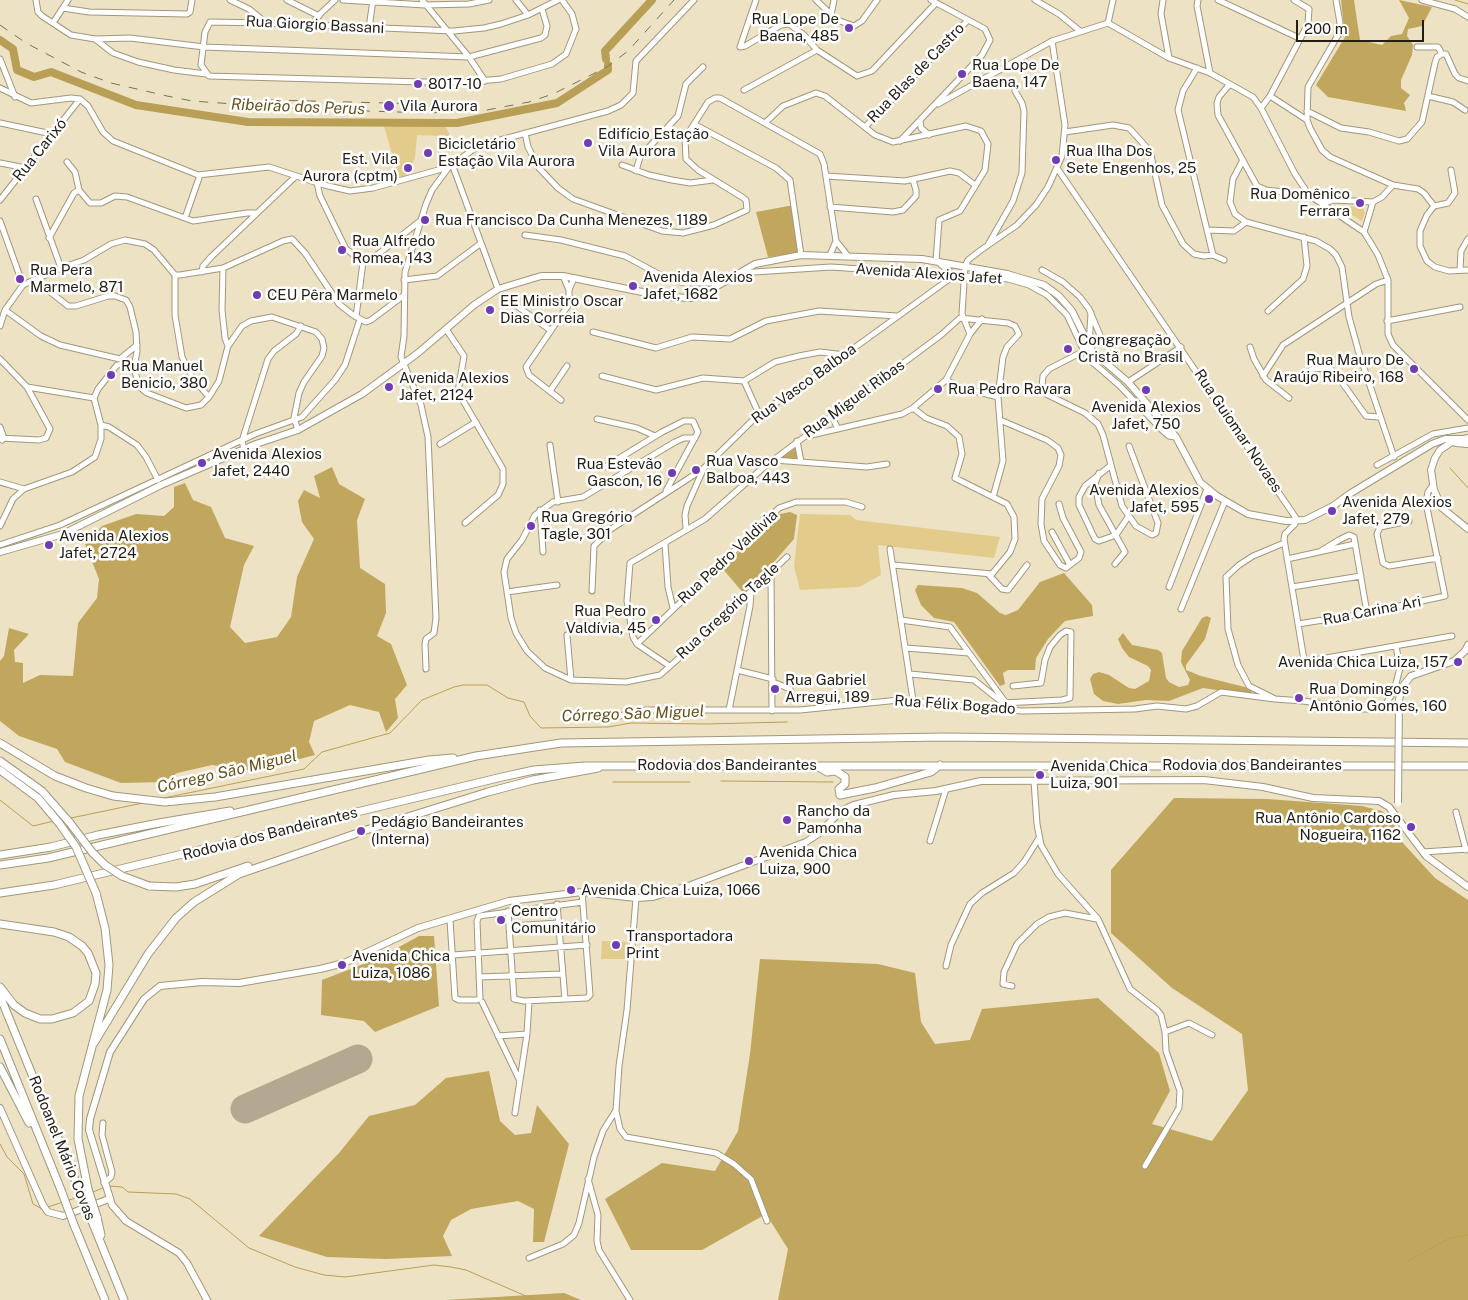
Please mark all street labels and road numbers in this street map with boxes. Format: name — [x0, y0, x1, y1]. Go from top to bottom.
street label: Rua Giorgio Bassani — [245, 12, 385, 38]
street label: Rua Blas de Castro — [864, 19, 968, 127]
street label: Rua Carixó — [9, 115, 71, 185]
street label: Avenida Alexios Jafet — [855, 260, 1003, 288]
street label: Rua Vasco Balboa — [748, 340, 860, 428]
street label: Rua Miguel Ribas — [800, 356, 908, 442]
street label: Rua Guiomar Novaes — [1190, 366, 1286, 496]
street label: Rua Pedro Valdivia — [674, 506, 782, 608]
street label: Rua Gregório Tagle — [673, 559, 783, 663]
street label: Rua Carina Ari — [1321, 593, 1423, 629]
street label: Rua Félix Bogado — [894, 692, 1016, 718]
street label: Rodovia dos Bandeirantes — [637, 756, 817, 774]
street label: Rodovia dos Bandeirantes — [1162, 756, 1342, 774]
street label: Rodovia dos Bandeirantes — [181, 804, 359, 864]
street label: Rodoanel Mário Covas — [25, 1073, 99, 1223]

